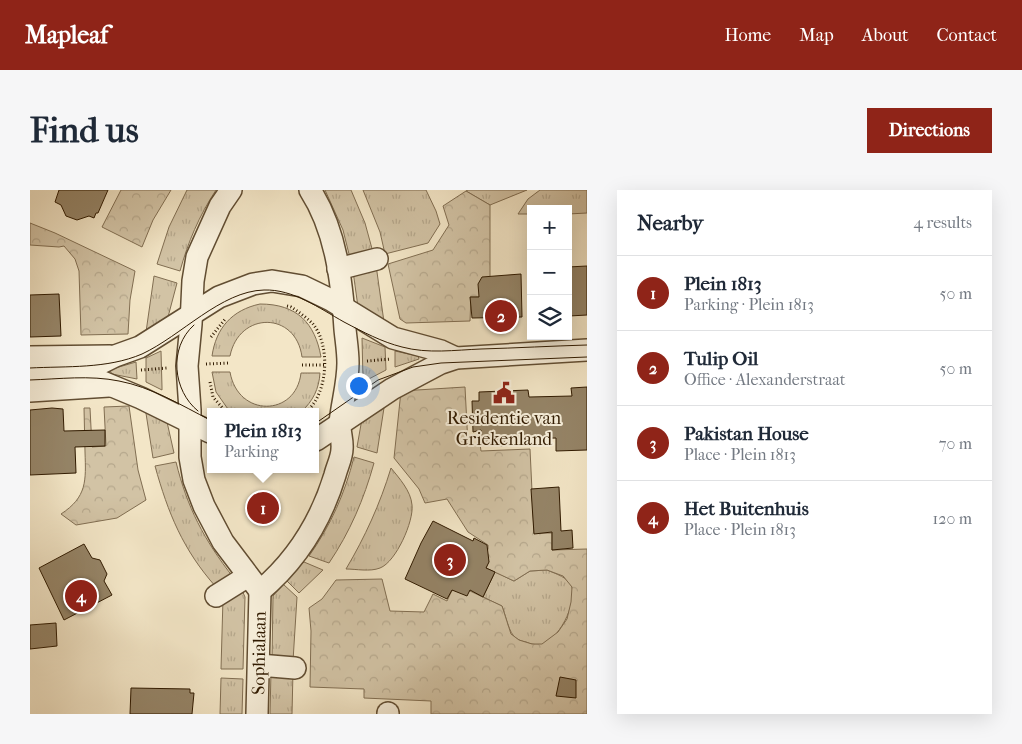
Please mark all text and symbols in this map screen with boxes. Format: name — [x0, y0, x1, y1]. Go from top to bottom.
text: Mapleaf — [25, 21, 108, 49]
text: Home — [724, 25, 771, 46]
text: Map — [799, 25, 834, 46]
text: About — [862, 25, 908, 46]
text: Contact — [936, 25, 997, 46]
button: Directions — [867, 108, 992, 153]
text: Find us — [30, 110, 139, 151]
map controls — [527, 205, 572, 340]
button: + — [527, 205, 572, 250]
text: Nearby — [637, 211, 703, 235]
text: 4 results — [914, 213, 972, 232]
button: − — [527, 250, 572, 295]
text: Plein 1813 — [684, 273, 762, 295]
text: 1 — [650, 284, 656, 303]
text: 50 m — [940, 284, 972, 303]
button: layers — [527, 295, 572, 340]
text: Parking · Plein 1813 — [684, 295, 814, 314]
pin: 2 — [485, 297, 517, 335]
text: Tulip Oil — [684, 348, 758, 370]
text: 2 — [649, 359, 657, 378]
text: 50 m — [940, 359, 972, 378]
text: Office · Alexanderstraat — [684, 370, 846, 389]
your location — [346, 373, 372, 399]
public building icon: Residentie van Griekenland — [491, 380, 517, 406]
popup — [207, 408, 319, 473]
place label: Residentie van Griekenland — [447, 408, 562, 450]
text: Plein 1813 — [224, 420, 302, 442]
text: Pakistan House — [684, 423, 809, 445]
text: 3 — [650, 434, 656, 453]
text: 70 m — [939, 434, 972, 453]
text: Parking — [224, 442, 279, 461]
text: Place · Plein 1813 — [684, 445, 796, 464]
pin: 1 — [247, 489, 279, 527]
text: Het Buitenhuis — [684, 498, 809, 520]
text: 4 — [648, 509, 658, 528]
text: 120 m — [933, 509, 972, 528]
text: Place · Plein 1813 — [684, 520, 796, 539]
pin: 3 — [434, 541, 466, 579]
pin: 4 — [65, 577, 97, 615]
street label: Sophialaan — [248, 610, 271, 695]

